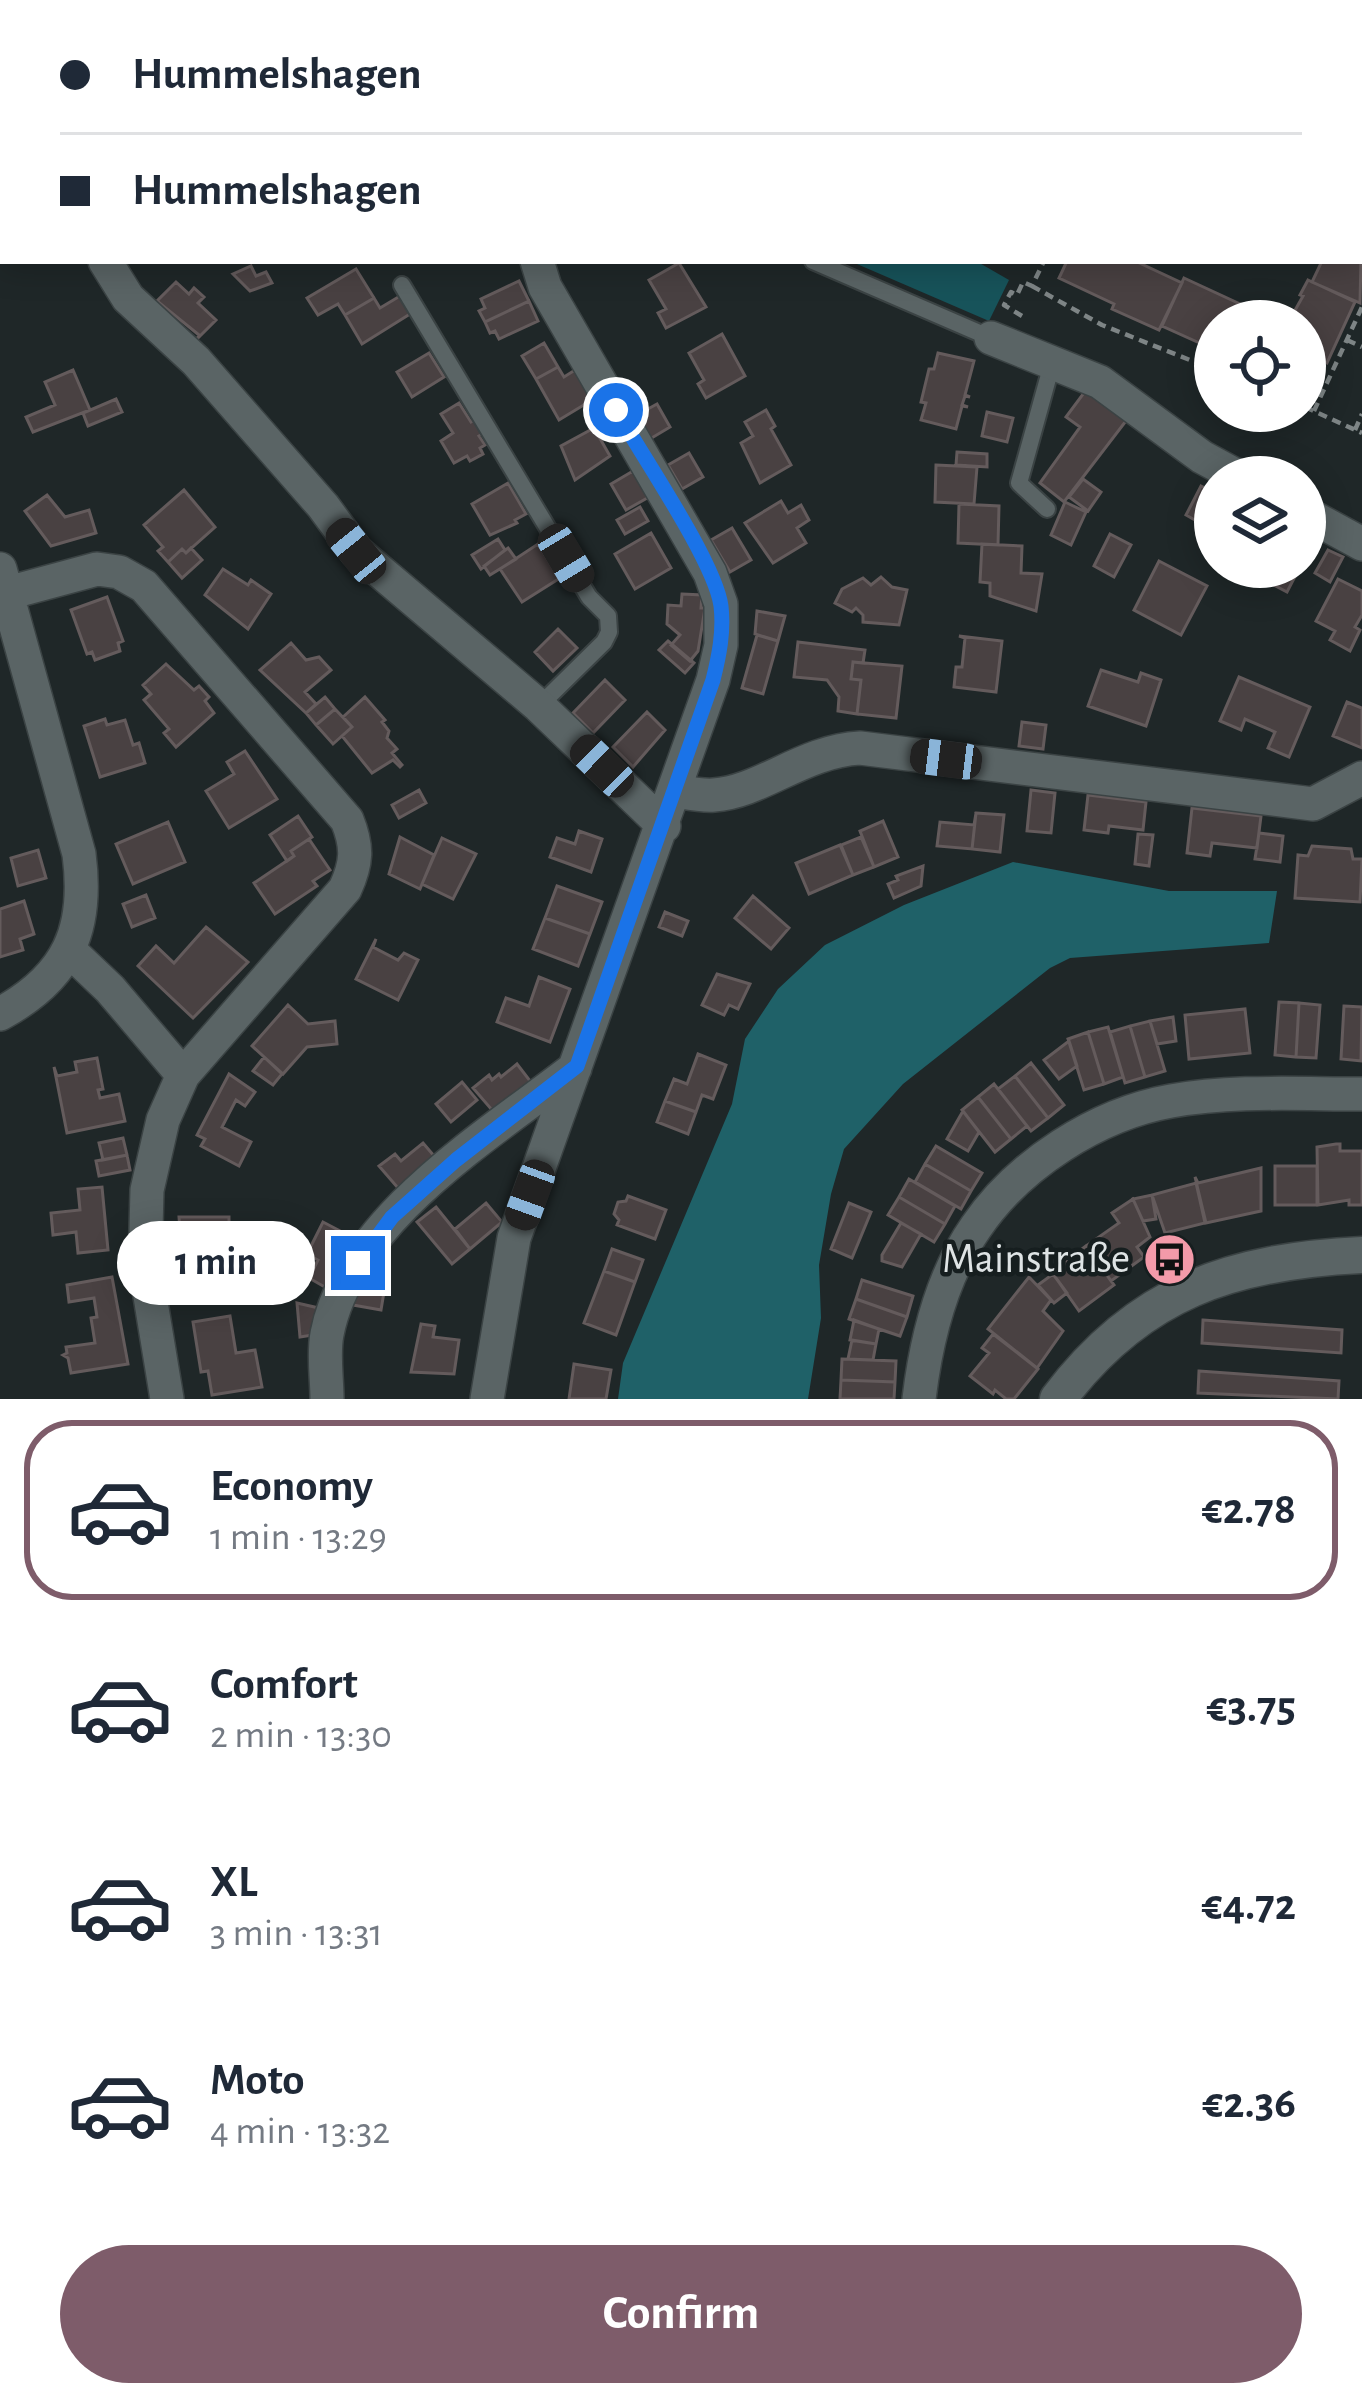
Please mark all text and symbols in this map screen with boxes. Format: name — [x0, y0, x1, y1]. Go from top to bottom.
text: Hummelshagen — [132, 52, 422, 97]
text: Hummelshagen — [132, 168, 422, 213]
map controls — [1194, 300, 1326, 588]
button: locate — [1194, 300, 1326, 432]
route start — [589, 383, 643, 437]
button: layers — [1194, 456, 1326, 588]
car — [319, 512, 393, 590]
car — [532, 518, 600, 598]
car — [564, 728, 640, 804]
car — [908, 737, 984, 781]
car — [501, 1155, 559, 1235]
callout: 1 min — [118, 1221, 316, 1305]
bus stop icon: Mainstraße — [1141, 1231, 1197, 1287]
route end — [331, 1236, 385, 1290]
place label: Mainstraße — [942, 1238, 1130, 1280]
text: 1 min — [175, 1243, 257, 1282]
icon: car — [66, 1456, 174, 1564]
text: Economy — [210, 1464, 373, 1509]
text: €2.78 — [1202, 1487, 1296, 1532]
text: 1 min · 13:29 — [210, 1518, 387, 1557]
icon: car — [66, 1654, 174, 1762]
text: Comfort — [210, 1662, 358, 1707]
text: €3.75 — [1206, 1685, 1296, 1730]
text: 2 min · 13:30 — [210, 1716, 392, 1755]
icon: car — [66, 1852, 174, 1960]
text: XL — [210, 1860, 258, 1905]
text: €4.72 — [1201, 1883, 1296, 1928]
text: 3 min · 13:31 — [210, 1914, 383, 1953]
icon: car — [66, 2050, 174, 2158]
text: Moto — [210, 2058, 305, 2103]
text: €2.36 — [1202, 2081, 1296, 2126]
text: 4 min · 13:32 — [210, 2112, 390, 2151]
button: Confirm — [60, 2245, 1302, 2383]

